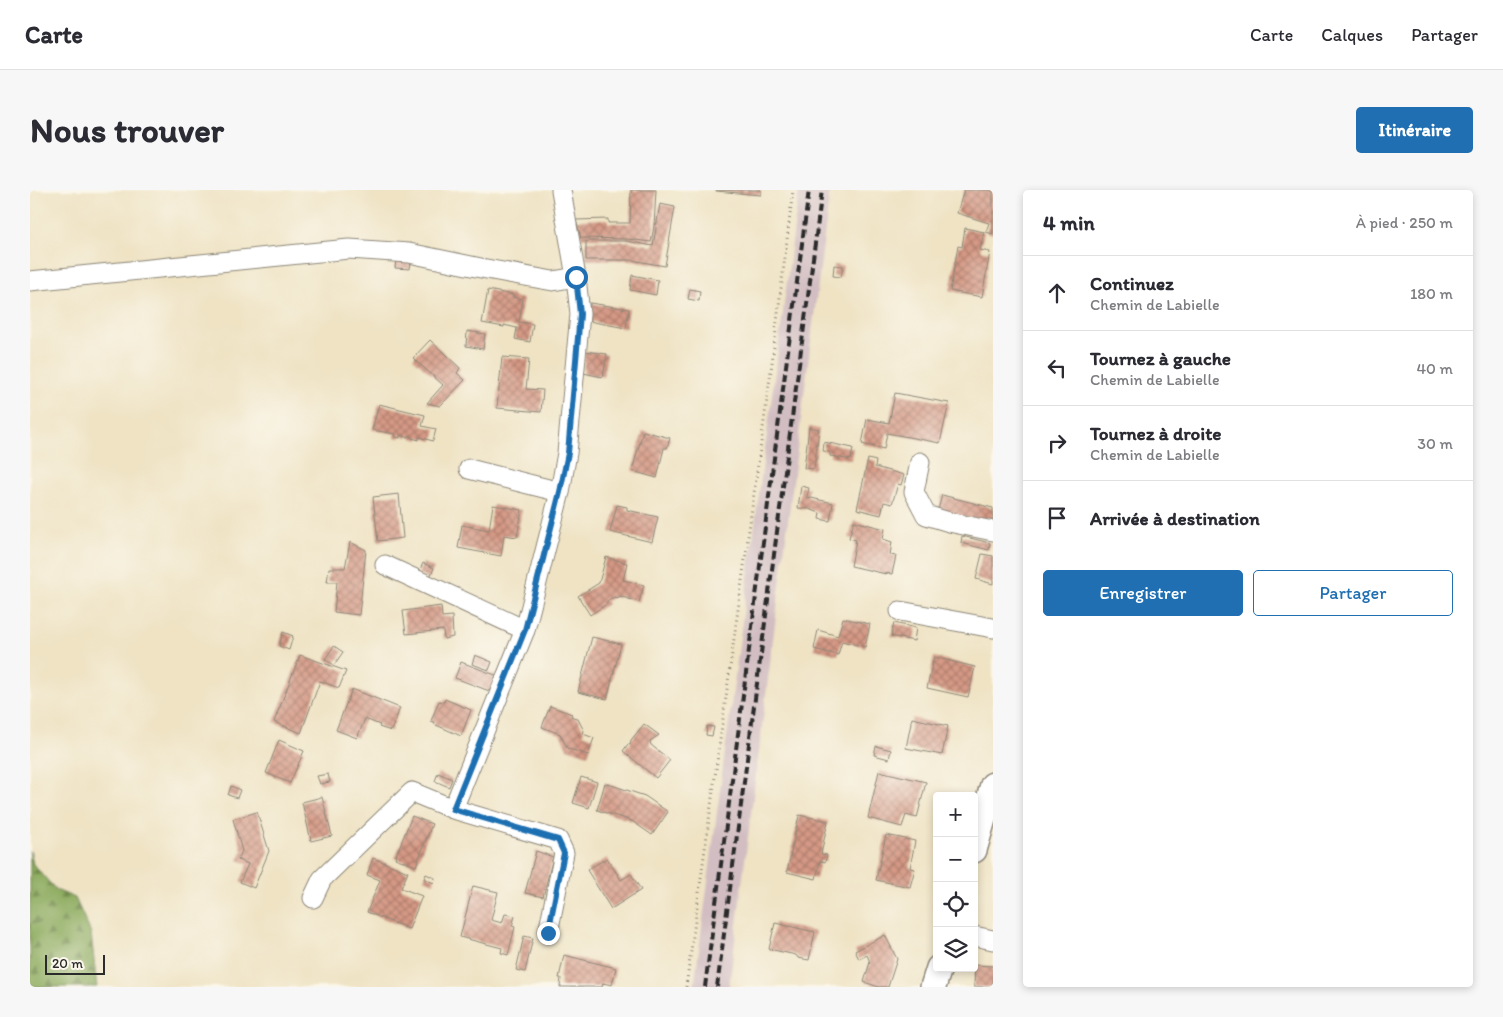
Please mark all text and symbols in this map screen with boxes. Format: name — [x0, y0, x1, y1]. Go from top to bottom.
text: Carte — [25, 20, 83, 49]
text: Carte — [1250, 24, 1293, 46]
text: Calques — [1321, 24, 1383, 46]
text: Partager — [1411, 24, 1478, 46]
button: Itinéraire — [1356, 107, 1473, 153]
text: Nous trouver — [30, 109, 224, 151]
text: 4 min — [1043, 210, 1095, 235]
text: À pied · 250 m — [1356, 213, 1453, 232]
route start — [565, 266, 588, 289]
text: Continuez — [1090, 272, 1174, 295]
icon: ahead — [1043, 279, 1071, 307]
text: 180 m — [1410, 284, 1453, 303]
text: Chemin de Labielle — [1090, 295, 1220, 314]
text: Tournez à gauche — [1090, 347, 1231, 370]
icon: left — [1043, 354, 1071, 382]
text: 40 m — [1416, 359, 1453, 378]
text: Chemin de Labielle — [1090, 370, 1220, 389]
text: Tournez à droite — [1090, 422, 1222, 445]
icon: right — [1043, 429, 1071, 457]
text: 30 m — [1417, 434, 1453, 453]
text: Chemin de Labielle — [1090, 445, 1220, 464]
icon: arrive — [1043, 504, 1071, 532]
text: Arrivée à destination — [1090, 507, 1260, 530]
button: Enregistrer — [1043, 570, 1243, 616]
button: Partager — [1253, 570, 1453, 616]
map controls — [933, 792, 978, 972]
button: + — [933, 792, 978, 837]
button: − — [933, 837, 978, 882]
button: locate — [933, 882, 978, 927]
route end — [537, 922, 560, 945]
button: layers — [933, 927, 978, 972]
scale bar — [45, 952, 105, 975]
text: 20 m — [52, 955, 83, 972]

